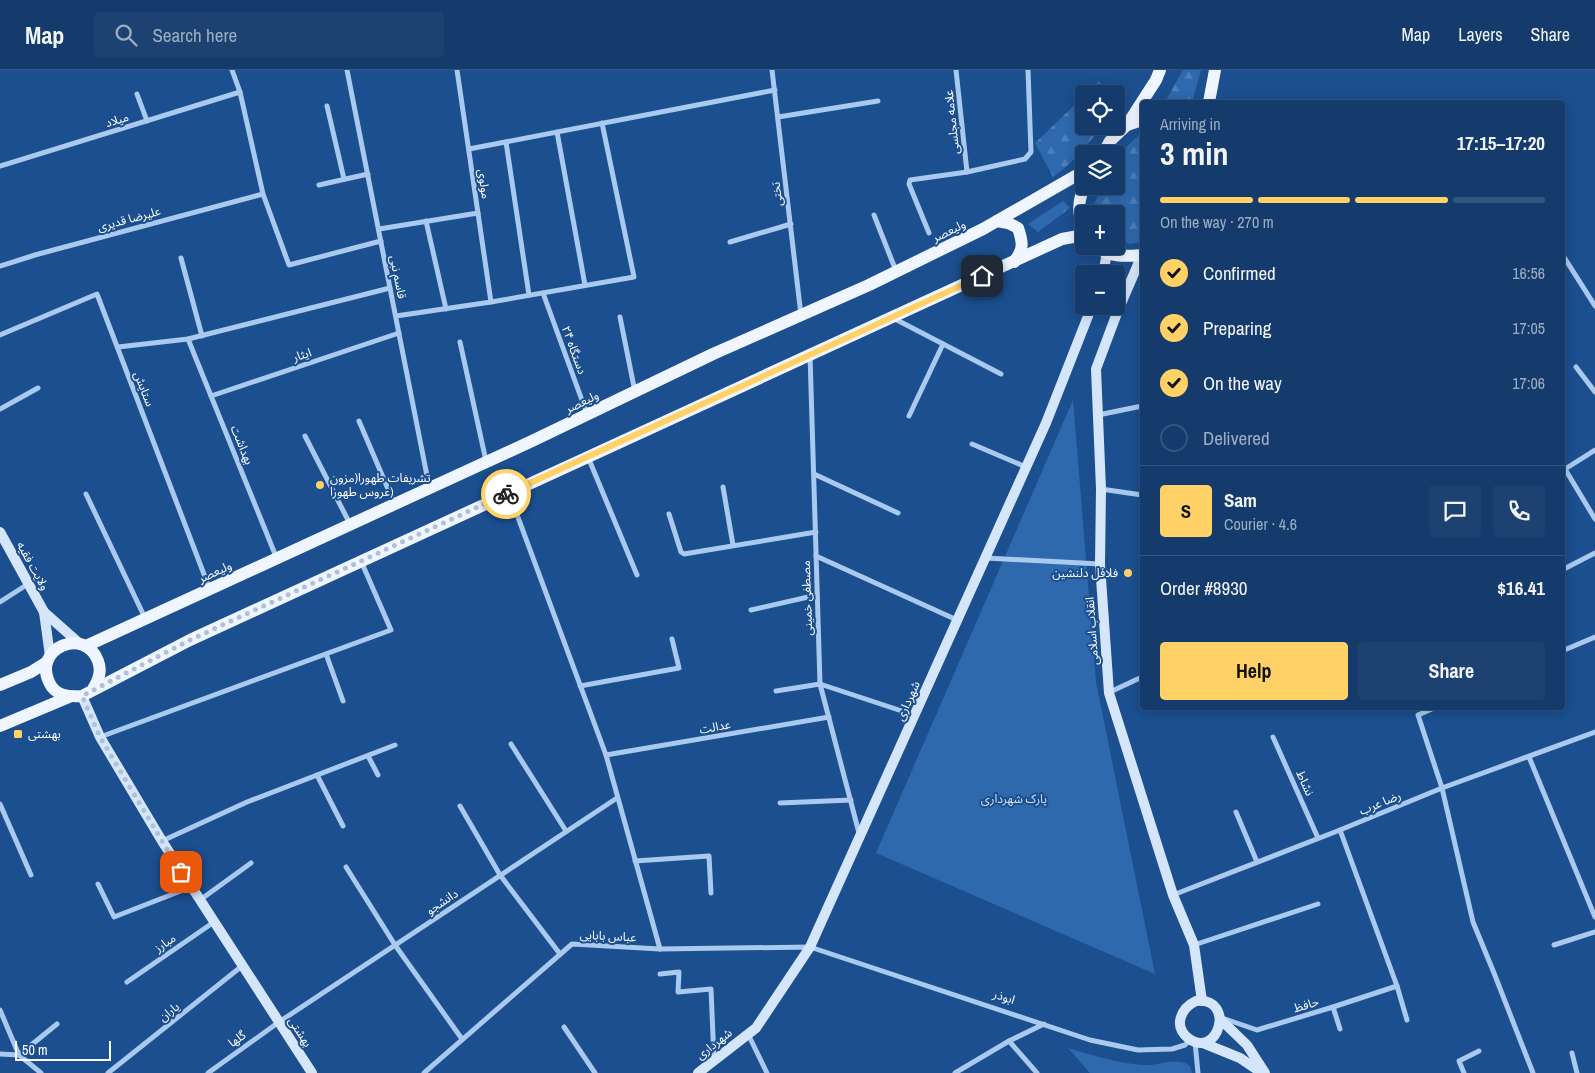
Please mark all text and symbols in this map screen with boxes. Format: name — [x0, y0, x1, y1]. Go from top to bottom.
search box — [94, 12, 444, 57]
text: Map — [25, 19, 64, 51]
icon: search — [112, 21, 140, 49]
text: Search here — [152, 22, 237, 48]
text: Map — [1402, 22, 1430, 47]
text: Layers — [1458, 22, 1503, 47]
text: Share — [1531, 22, 1570, 47]
map controls — [1075, 85, 1125, 315]
button: locate — [1075, 85, 1125, 135]
street label: علامه مجلسی — [941, 89, 963, 155]
street label: میلاد — [103, 109, 131, 131]
text: Arriving in — [1160, 113, 1221, 135]
text: 17:15–17:20 — [1457, 130, 1545, 156]
text: 3 min — [1160, 132, 1229, 175]
button: layers — [1075, 145, 1125, 195]
street label: مولوی — [474, 168, 494, 200]
street label: تختی — [768, 180, 786, 207]
street label: علیرضا قدیری — [96, 203, 162, 235]
button: + — [1075, 205, 1125, 255]
text: On the way · 270 m — [1160, 211, 1274, 233]
street label: ولیعصر — [929, 216, 968, 246]
street label: قاسم نبی — [385, 254, 410, 300]
pin — [961, 255, 1003, 297]
icon: check — [1160, 259, 1188, 287]
text: Confirmed — [1203, 260, 1276, 286]
icon: home — [968, 262, 996, 290]
text: 16:56 — [1512, 262, 1545, 284]
button: − — [1075, 265, 1125, 315]
icon: check — [1160, 314, 1188, 342]
text: Preparing — [1203, 315, 1271, 341]
text: 17:05 — [1512, 317, 1545, 339]
street label: ۲۴ دستگاه — [558, 324, 590, 377]
street label: ایثار — [290, 344, 314, 366]
street label: ستایش — [130, 369, 158, 409]
icon: check — [1160, 369, 1188, 397]
text: On the way — [1203, 370, 1282, 396]
text: 17:06 — [1512, 372, 1545, 394]
street label: ولیعصر — [562, 387, 601, 417]
street label: بهداشت — [227, 423, 257, 467]
text: Delivered — [1203, 425, 1270, 451]
courier — [481, 469, 531, 519]
place label: تشریفات طهورا(مزون عروس طهورا) — [330, 470, 431, 500]
marker: تشریفات طهورا(مزون عروس طهورا) — [314, 479, 326, 491]
icon: bike — [492, 480, 520, 508]
button: chat — [1429, 485, 1481, 537]
button: phone — [1493, 485, 1545, 537]
text: Sam — [1224, 487, 1257, 513]
text: S — [1181, 498, 1191, 524]
text: Courier · 4.6 — [1224, 513, 1297, 535]
street label: ولایت فقیه — [13, 539, 53, 593]
street label: ولیعصر — [195, 557, 234, 587]
street label: مصطفی خمینی — [798, 560, 816, 636]
place label: فلافل دلنشین — [1052, 565, 1118, 581]
marker: فلافل دلنشین — [1122, 567, 1134, 579]
text: Order #8930 — [1160, 575, 1247, 601]
text: $16.41 — [1497, 575, 1545, 601]
street label: انقلاب اسلامی — [1082, 596, 1102, 666]
button: Help — [1160, 642, 1348, 700]
button: Share — [1358, 642, 1545, 700]
street label: شهرداری — [892, 679, 924, 723]
street label: عدالت — [698, 716, 732, 738]
place label: بهشتی — [28, 726, 61, 742]
marker: بهشتی — [12, 728, 24, 740]
street label: نشاط — [1292, 768, 1318, 798]
street label: رضا عرب — [1357, 787, 1403, 819]
park label: پارک شهرداری — [981, 791, 1047, 807]
pin — [160, 851, 202, 893]
icon: bag — [167, 858, 195, 886]
street label: دانشجو — [423, 885, 461, 919]
street label: عباس بابایی — [579, 927, 637, 945]
street label: مبارز — [150, 930, 179, 957]
street label: ابوذر — [990, 986, 1017, 1008]
street label: حافظ — [1291, 994, 1321, 1016]
street label: یاران — [155, 999, 183, 1025]
street label: بهشتی — [284, 1014, 316, 1050]
street label: شهرداری — [693, 1025, 735, 1063]
street label: گلها — [225, 1027, 250, 1051]
scale bar — [15, 1038, 111, 1061]
text: 50 m — [22, 1041, 48, 1059]

